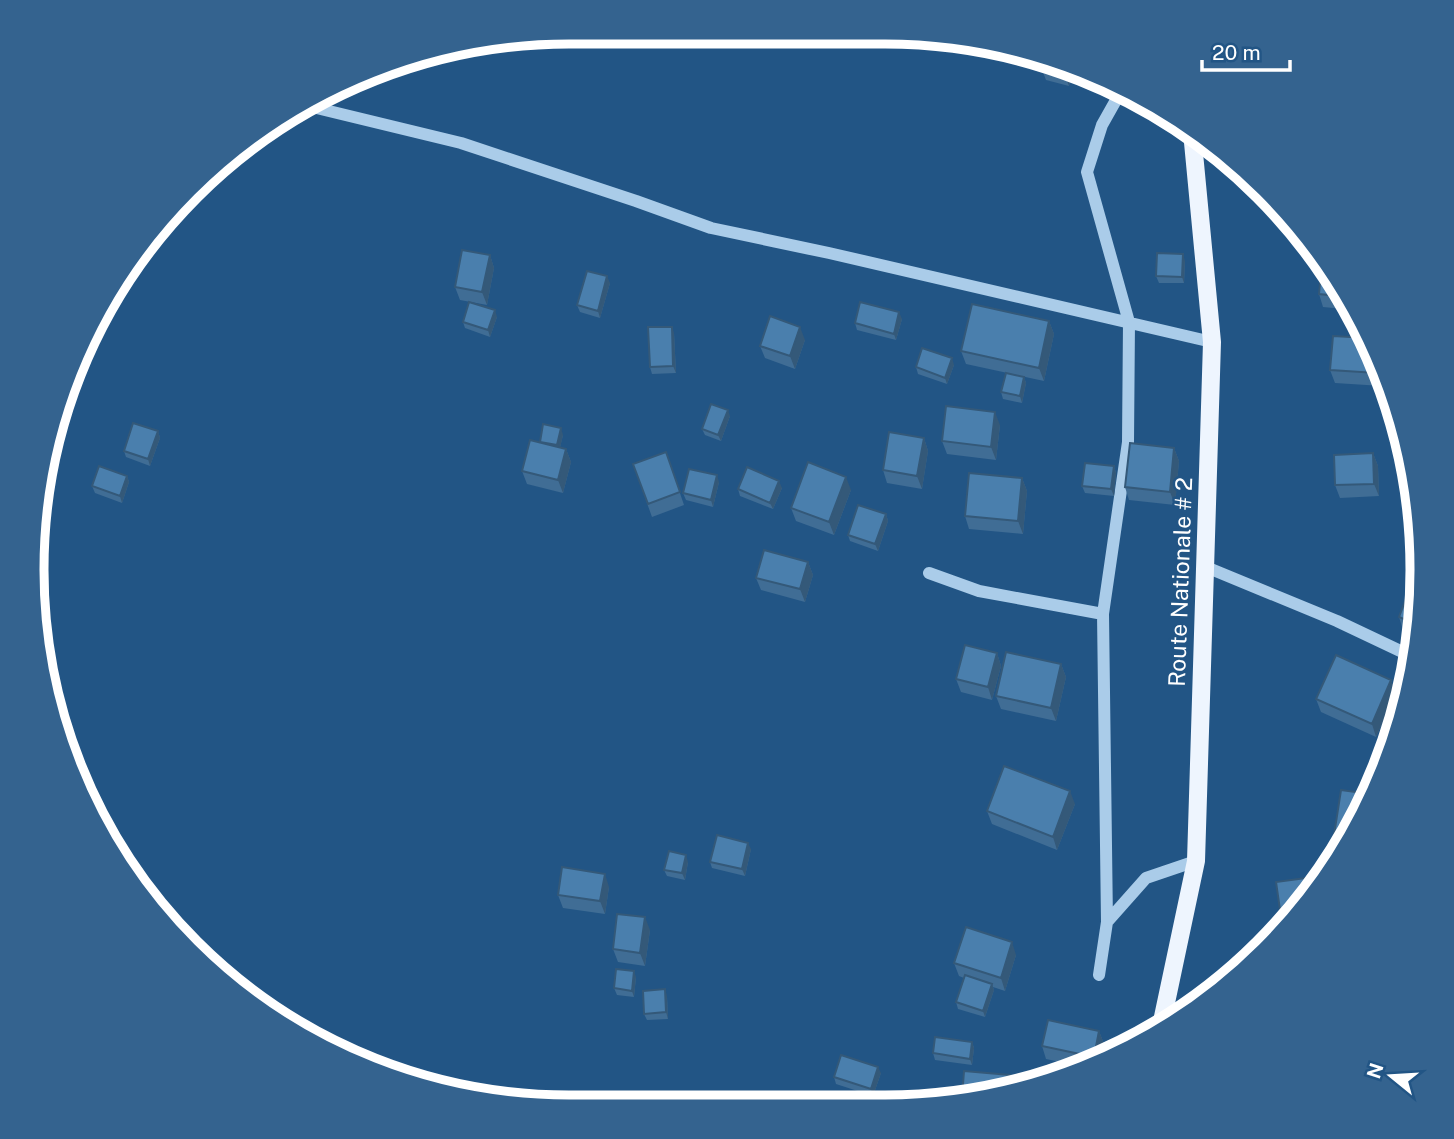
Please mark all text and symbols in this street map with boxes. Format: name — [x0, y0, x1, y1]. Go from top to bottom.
scale bar — [1202, 28, 1290, 72]
text: 20 m — [1212, 40, 1261, 65]
street label: Route Nationale # 2 — [1163, 477, 1197, 687]
north arrow — [1356, 1041, 1426, 1111]
text: N — [1362, 1060, 1388, 1081]

